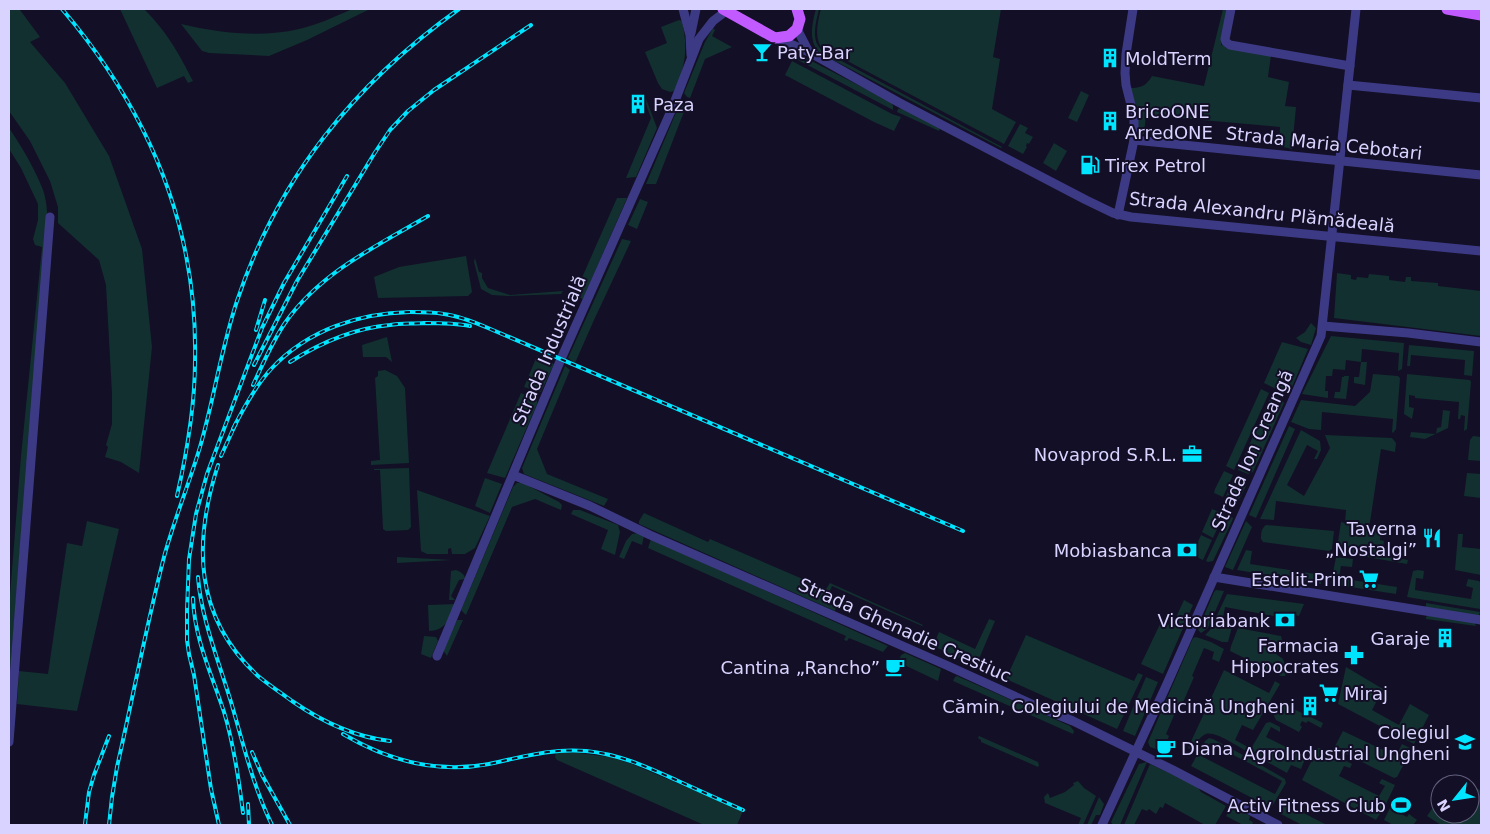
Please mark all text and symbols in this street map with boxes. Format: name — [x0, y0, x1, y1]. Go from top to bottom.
bar icon: Paty-Bar — [751, 41, 773, 63]
place label: Paty-Bar — [777, 42, 853, 63]
building icon: MoldTerm — [1099, 47, 1121, 69]
place label: MoldTerm — [1125, 48, 1212, 69]
building icon: Paza — [627, 93, 649, 115]
place label: Paza — [653, 94, 695, 115]
place label: BricoONE ArredONE — [1125, 101, 1213, 143]
building icon: BricoONE ArredONE — [1099, 110, 1121, 132]
street label: Strada Maria Cebotari — [1225, 122, 1423, 164]
fuel station icon: Tirex Petrol — [1079, 154, 1101, 176]
place label: Tirex Petrol — [1104, 155, 1206, 176]
street label: Strada Alexandru Plămădeală — [1128, 188, 1396, 236]
street label: Strada Industrială — [508, 272, 590, 428]
street label: Strada Ion Creangă — [1207, 366, 1297, 534]
office icon: Novaprod S.R.L. — [1181, 443, 1203, 465]
place label: Novaprod S.R.L. — [1034, 444, 1177, 465]
place label: Taverna „Nostalgi” — [1325, 518, 1417, 560]
restaurant icon: Taverna „Nostalgi” — [1421, 527, 1443, 549]
bank icon: Mobiasbanca — [1176, 539, 1198, 561]
place label: Mobiasbanca — [1054, 540, 1172, 561]
supermarket icon: Estelit-Prim — [1358, 568, 1380, 590]
place label: Estelit-Prim — [1251, 569, 1354, 590]
street label: Strada Ghenadie Crestiuc — [795, 574, 1015, 686]
bank icon: Victoriabank — [1274, 609, 1296, 631]
place label: Victoriabank — [1157, 610, 1271, 631]
building icon: Garaje — [1434, 627, 1456, 649]
place label: Garaje — [1371, 628, 1430, 649]
place label: Farmacia Hippocrates — [1231, 635, 1339, 677]
pharmacy icon: Farmacia Hippocrates — [1343, 644, 1365, 666]
cafe icon: Cantina „Rancho” — [884, 656, 906, 678]
place label: Cantina „Rancho” — [721, 657, 880, 678]
supermarket icon: Miraj — [1318, 682, 1340, 704]
place label: Miraj — [1344, 683, 1388, 704]
building icon: Cămin, Colegiului de Medicină Ungheni — [1299, 695, 1321, 717]
place label: Cămin, Colegiului de Medicină Ungheni — [942, 696, 1295, 717]
place label: Colegiul AgroIndustrial Ungheni — [1243, 722, 1450, 764]
school or university icon: Colegiul AgroIndustrial Ungheni — [1454, 731, 1476, 753]
cafe icon: Diana — [1155, 737, 1177, 759]
place label: Diana — [1181, 738, 1233, 759]
north arrow — [1430, 774, 1480, 824]
sports icon: Activ Fitness Club — [1390, 794, 1412, 816]
place label: Activ Fitness Club — [1227, 795, 1386, 816]
text: N — [1434, 796, 1454, 815]

